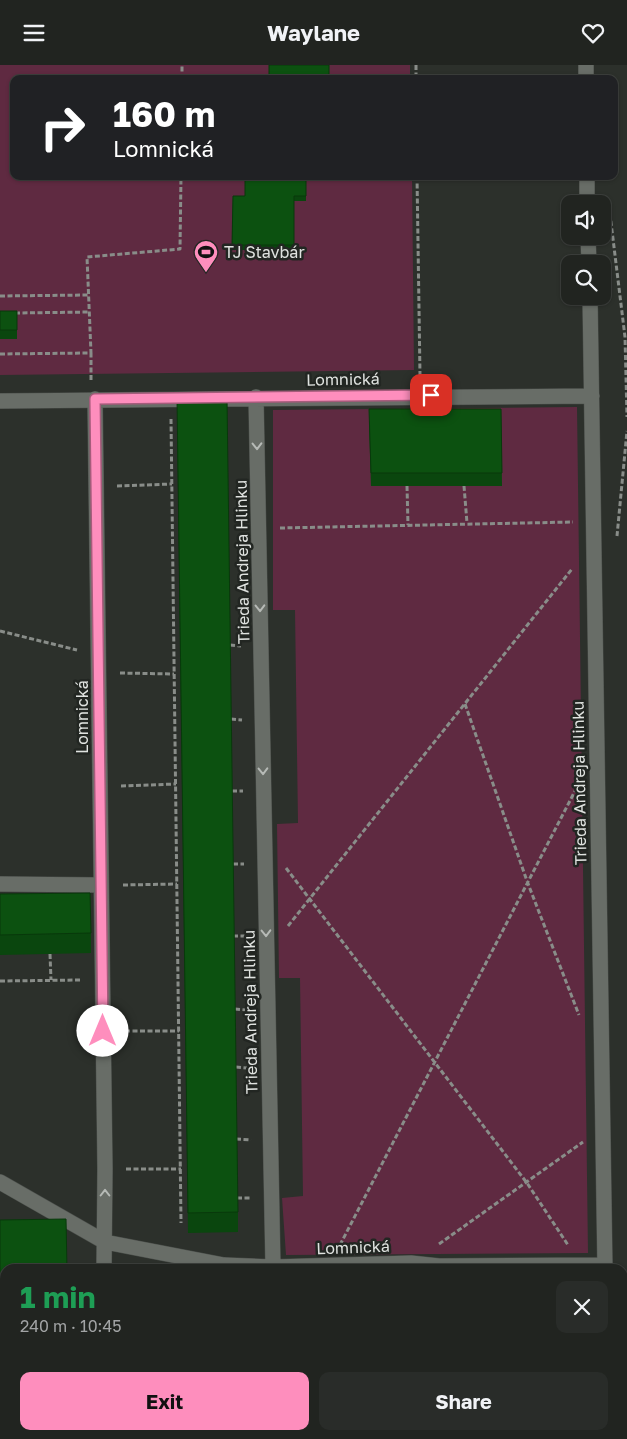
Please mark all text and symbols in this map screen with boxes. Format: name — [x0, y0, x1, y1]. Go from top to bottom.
icon: menu — [20, 19, 48, 47]
text: Waylane — [267, 19, 360, 46]
icon: heart — [579, 19, 607, 47]
text: 160 m — [113, 93, 215, 135]
icon: right — [30, 95, 95, 160]
text: Lomnická — [113, 135, 214, 162]
map controls — [561, 195, 611, 305]
button: sound — [561, 195, 611, 245]
sports icon: TJ Stavbár — [193, 239, 219, 273]
place label: TJ Stavbár — [224, 242, 305, 262]
button: search — [561, 255, 611, 305]
street label: Lomnická — [306, 368, 380, 390]
pin — [410, 374, 452, 416]
icon: arrive — [417, 381, 445, 409]
one-way arrow — [252, 442, 263, 450]
street label: Trieda Andreja Hlinku — [231, 480, 253, 644]
one-way arrow — [255, 605, 266, 613]
street label: Lomnická — [72, 680, 92, 754]
street label: Trieda Andreja Hlinku — [568, 701, 590, 865]
one-way arrow — [258, 767, 269, 775]
street label: Trieda Andreja Hlinku — [239, 930, 261, 1094]
one-way arrow — [261, 930, 272, 938]
position arrow — [76, 1004, 128, 1056]
one-way arrow — [100, 1189, 110, 1196]
street label: Lomnická — [316, 1236, 390, 1258]
text: 1 min — [20, 1279, 96, 1315]
button: close — [556, 1281, 608, 1333]
text: 240 m · 10:45 — [20, 1316, 121, 1336]
button: Exit — [20, 1372, 309, 1430]
button: Share — [319, 1372, 608, 1430]

